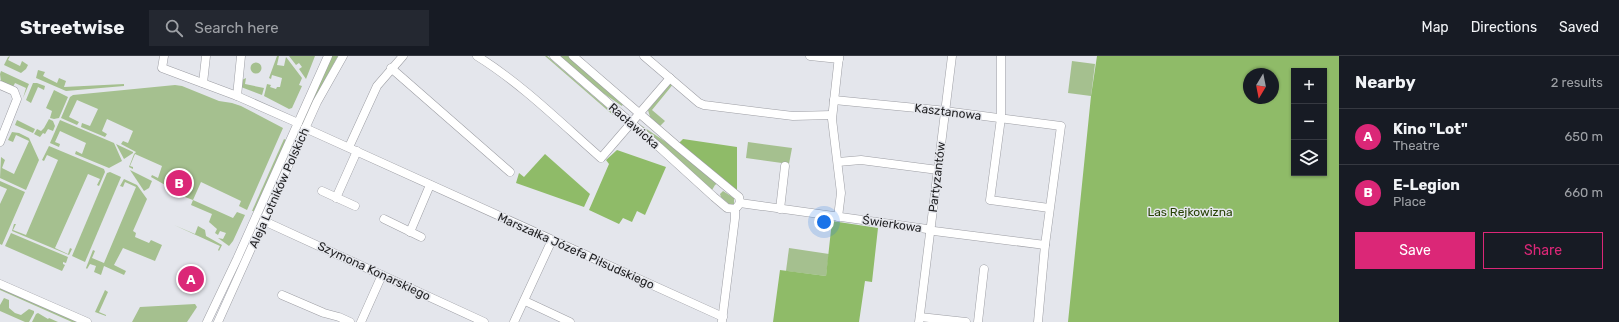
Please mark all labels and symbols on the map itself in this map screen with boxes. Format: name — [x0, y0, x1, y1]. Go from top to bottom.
north arrow — [1243, 68, 1279, 104]
street label: Racławicka — [606, 100, 662, 152]
street label: Kasztanowa — [914, 101, 982, 123]
street label: Aleja Lotników Polskich — [246, 126, 312, 250]
street label: Partyzantów — [926, 141, 948, 213]
pin: B — [166, 168, 192, 198]
park label: Las Rejkowizna — [1147, 205, 1233, 219]
street label: Marszałka Józefa Piłsudskiego — [495, 210, 657, 292]
your location — [814, 212, 834, 232]
street label: Świerkowa — [861, 213, 923, 235]
street label: Szymona Konarskiego — [315, 239, 433, 303]
pin: A — [178, 264, 204, 294]

